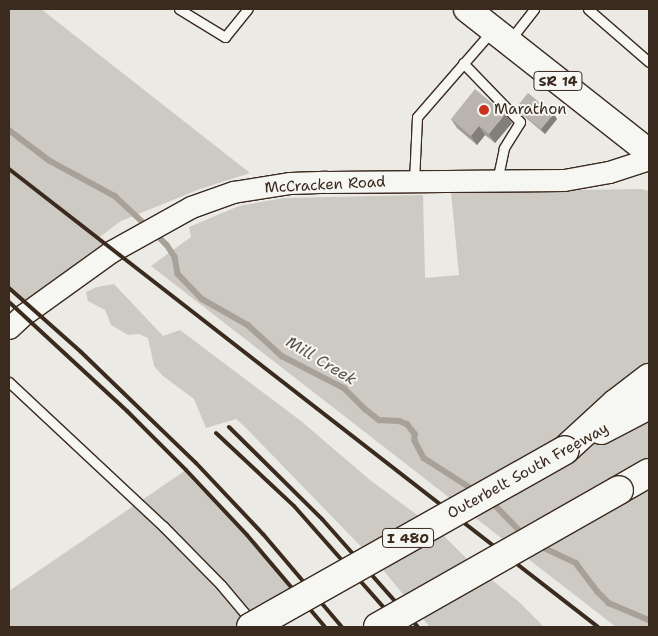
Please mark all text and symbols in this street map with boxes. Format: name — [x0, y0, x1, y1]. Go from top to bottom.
road number: SR 14 — [533, 70, 583, 92]
place label: Marathon — [494, 101, 566, 119]
marker: Marathon — [478, 104, 490, 116]
street label: McCracken Road — [264, 173, 386, 197]
water label: Mill Creek — [282, 332, 360, 390]
street label: Outerbelt South Freeway — [444, 419, 612, 523]
road number: I 480 — [382, 526, 434, 550]

